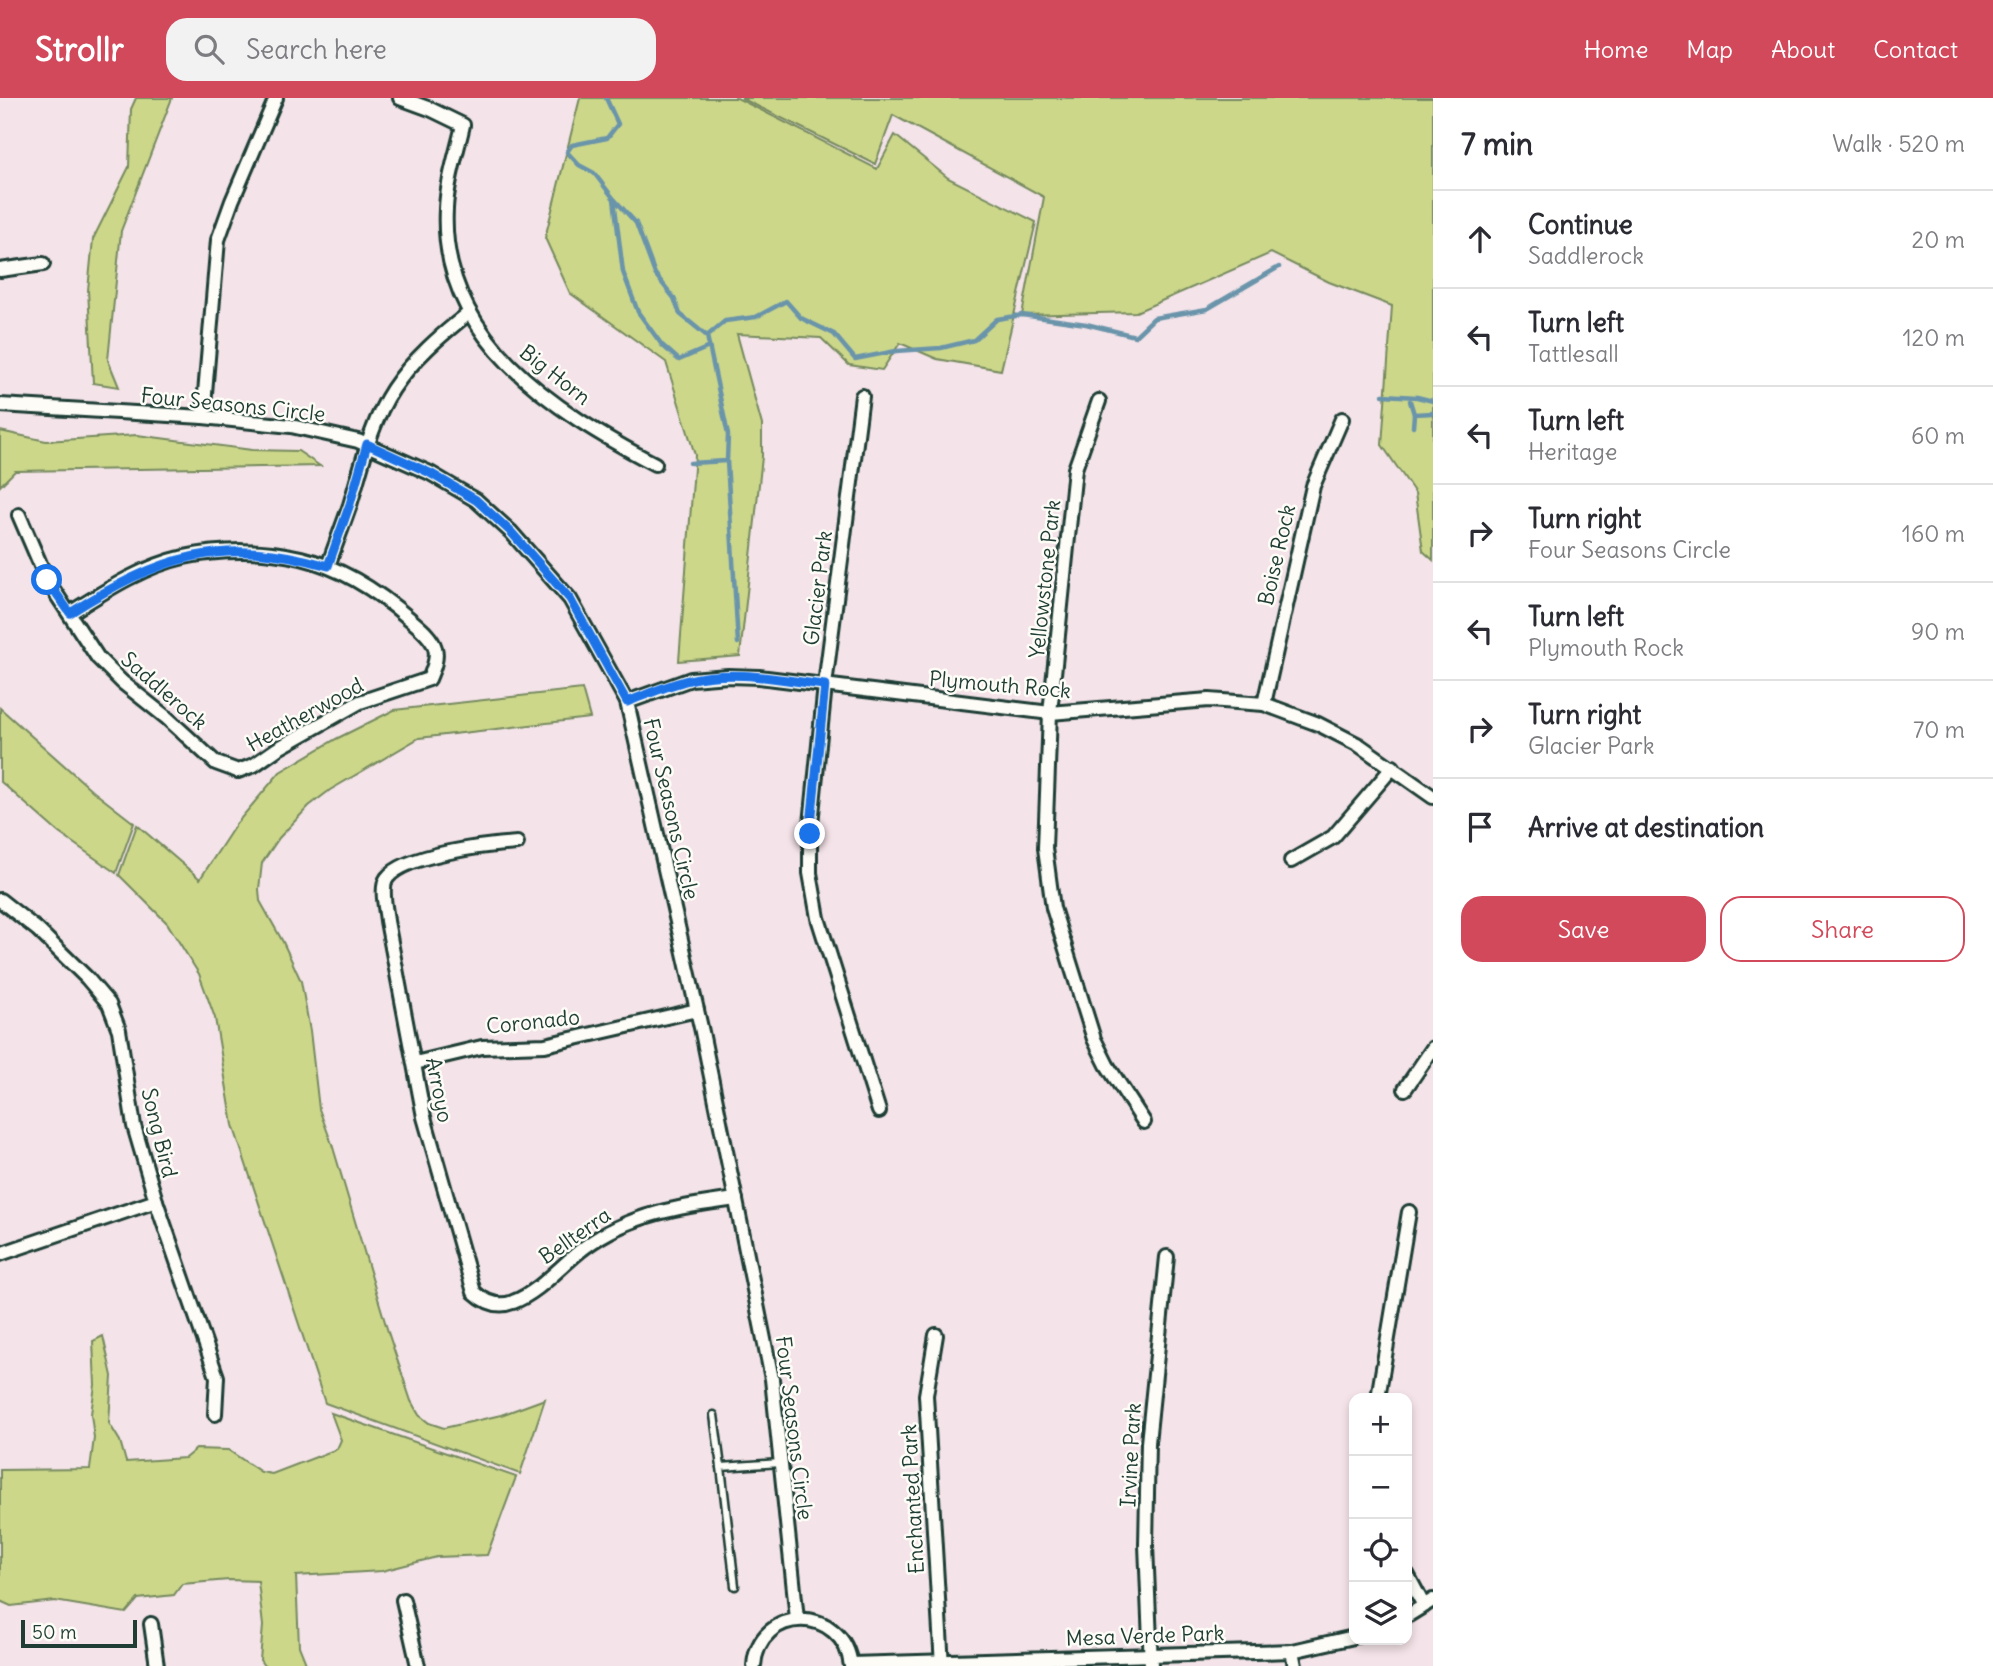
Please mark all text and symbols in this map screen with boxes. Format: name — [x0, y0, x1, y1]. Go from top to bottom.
search box — [166, 18, 656, 81]
text: Strollr — [35, 28, 124, 70]
icon: search — [190, 30, 228, 68]
text: Search here — [246, 33, 387, 66]
text: Home — [1584, 34, 1648, 64]
text: Map — [1686, 34, 1733, 64]
text: About — [1771, 34, 1835, 64]
text: Contact — [1873, 34, 1958, 64]
text: 7 min — [1461, 125, 1533, 163]
text: Walk · 520 m — [1832, 129, 1965, 158]
text: Continue — [1528, 208, 1633, 241]
icon: ahead — [1461, 220, 1499, 258]
text: 20 m — [1912, 225, 1965, 254]
text: Saddlerock — [1528, 241, 1644, 270]
text: Turn left — [1528, 306, 1624, 339]
icon: left — [1461, 318, 1499, 356]
text: 120 m — [1902, 323, 1965, 352]
street label: Big Horn — [514, 338, 596, 411]
text: Tattlesall — [1528, 339, 1619, 368]
street label: Four Seasons Circle — [140, 381, 327, 428]
text: Turn left — [1528, 404, 1624, 437]
icon: left — [1461, 416, 1499, 454]
text: 60 m — [1911, 421, 1965, 450]
text: Heritage — [1528, 437, 1617, 466]
street label: Yellowstone Park — [1023, 498, 1066, 660]
street label: Boise Rock — [1252, 502, 1301, 608]
text: Turn right — [1528, 502, 1641, 535]
icon: right — [1461, 514, 1499, 552]
text: 160 m — [1902, 519, 1965, 548]
street label: Glacier Park — [797, 529, 838, 647]
text: Four Seasons Circle — [1528, 535, 1731, 564]
route start — [31, 564, 62, 595]
text: Turn left — [1528, 600, 1624, 633]
icon: left — [1461, 612, 1499, 650]
text: 90 m — [1911, 617, 1965, 646]
text: Plymouth Rock — [1528, 633, 1684, 662]
street label: Saddlerock — [116, 646, 213, 736]
street label: Plymouth Rock — [928, 665, 1072, 704]
street label: Heatherwood — [241, 671, 368, 758]
text: Turn right — [1528, 698, 1641, 731]
icon: right — [1461, 710, 1499, 748]
text: 70 m — [1913, 715, 1965, 744]
street label: Four Seasons Circle — [637, 716, 705, 902]
text: Glacier Park — [1528, 731, 1654, 760]
icon: arrive — [1461, 808, 1499, 846]
text: Arrive at destination — [1528, 811, 1764, 844]
route end — [794, 818, 825, 849]
button: Save — [1461, 896, 1706, 962]
button: Share — [1720, 896, 1965, 962]
street label: Coronado — [485, 1003, 581, 1040]
street label: Arroyo — [420, 1055, 459, 1125]
street label: Song Bird — [135, 1085, 184, 1181]
street label: Bellterra — [534, 1201, 616, 1270]
street label: Four Seasons Circle — [770, 1334, 819, 1522]
map controls — [1349, 1393, 1412, 1645]
button: + — [1349, 1393, 1412, 1456]
street label: Irvine Park — [1114, 1402, 1147, 1508]
street label: Enchanted Park — [895, 1423, 930, 1575]
button: − — [1349, 1456, 1412, 1519]
button: locate — [1349, 1519, 1412, 1582]
button: layers — [1349, 1582, 1412, 1645]
scale bar — [21, 1617, 136, 1649]
street label: Mesa Verde Park — [1065, 1619, 1225, 1652]
text: 50 m — [32, 1620, 77, 1644]

